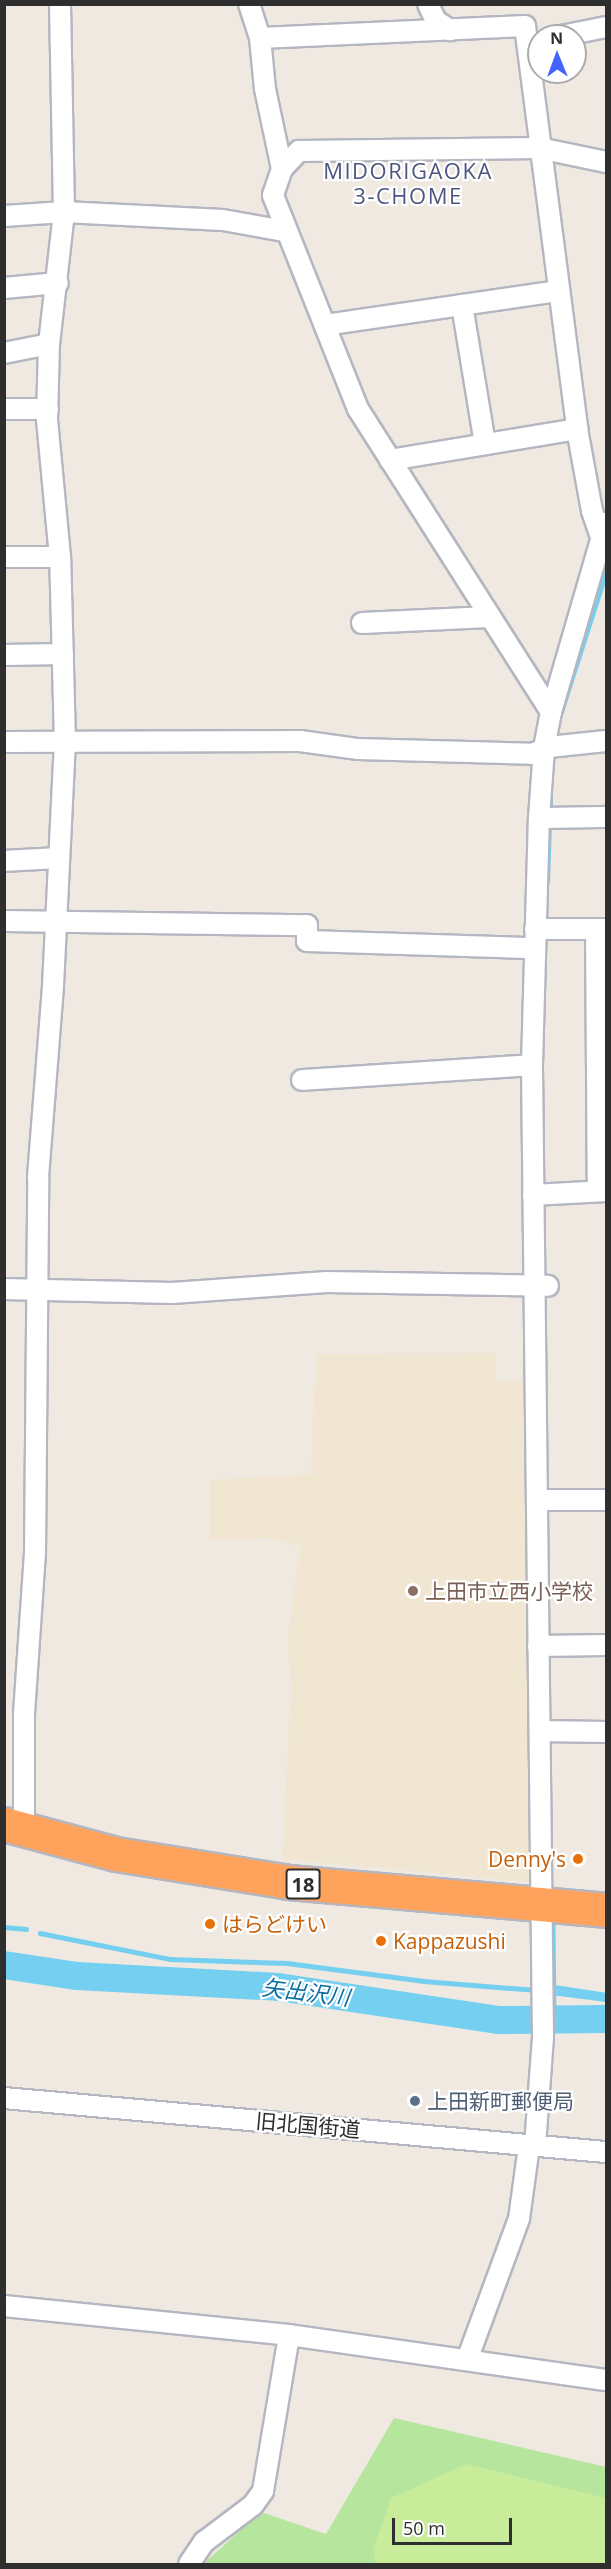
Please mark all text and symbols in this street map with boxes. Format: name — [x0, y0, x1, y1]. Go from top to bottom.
north arrow — [527, 24, 587, 84]
text: N — [550, 27, 563, 49]
district label: MIDORIGAOKA 3-CHOME — [323, 157, 493, 208]
place label: 上田市立西小学校 — [425, 1578, 593, 1604]
marker: 上田市立西小学校 — [406, 1584, 420, 1598]
place label: Denny's — [488, 1846, 566, 1872]
marker: Denny's — [571, 1852, 585, 1866]
road number: 18 — [285, 1867, 321, 1901]
place label: はらどけい — [222, 1911, 327, 1937]
marker: はらどけい — [203, 1917, 217, 1931]
place label: Kappazushi — [393, 1928, 506, 1954]
marker: Kappazushi — [374, 1934, 388, 1948]
water label: 矢出沢川 — [261, 1974, 351, 2010]
place label: 上田新町郵便局 — [427, 2088, 574, 2114]
marker: 上田新町郵便局 — [408, 2094, 422, 2108]
street label: 旧北国街道 — [255, 2108, 361, 2142]
scale bar — [395, 2506, 515, 2544]
text: 50 m — [403, 2516, 445, 2540]

